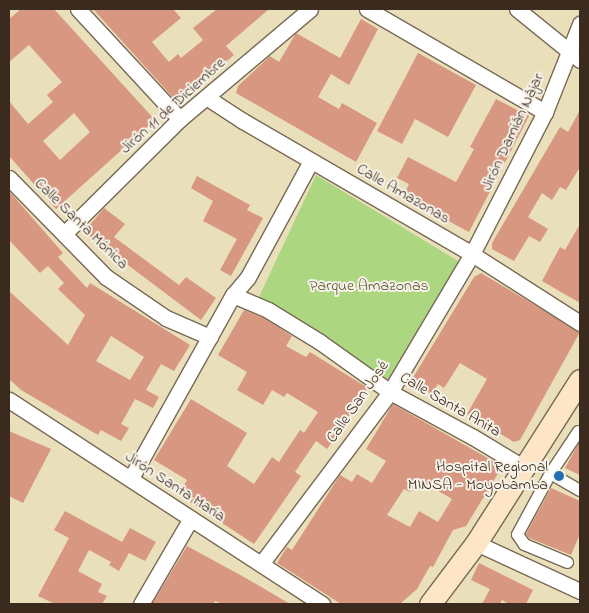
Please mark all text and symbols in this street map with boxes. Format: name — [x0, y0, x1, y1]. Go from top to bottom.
street label: Jirón 11 de Diciembre — [116, 54, 230, 158]
street label: Jirón Damián Nájar — [477, 70, 549, 194]
street label: Calle Amazonas — [353, 160, 453, 228]
street label: Calle Santa Mónica — [30, 174, 132, 274]
park label: Parque Amazonas — [309, 276, 429, 296]
street label: Calle San José — [323, 357, 393, 447]
street label: Calle Santa Anita — [396, 368, 504, 442]
street label: Jirón Santa María — [121, 447, 229, 527]
place label: Hospital Regional MINSA - Moyobamba — [408, 457, 548, 495]
marker: Hospital Regional MINSA - Moyobamba — [552, 469, 566, 483]

